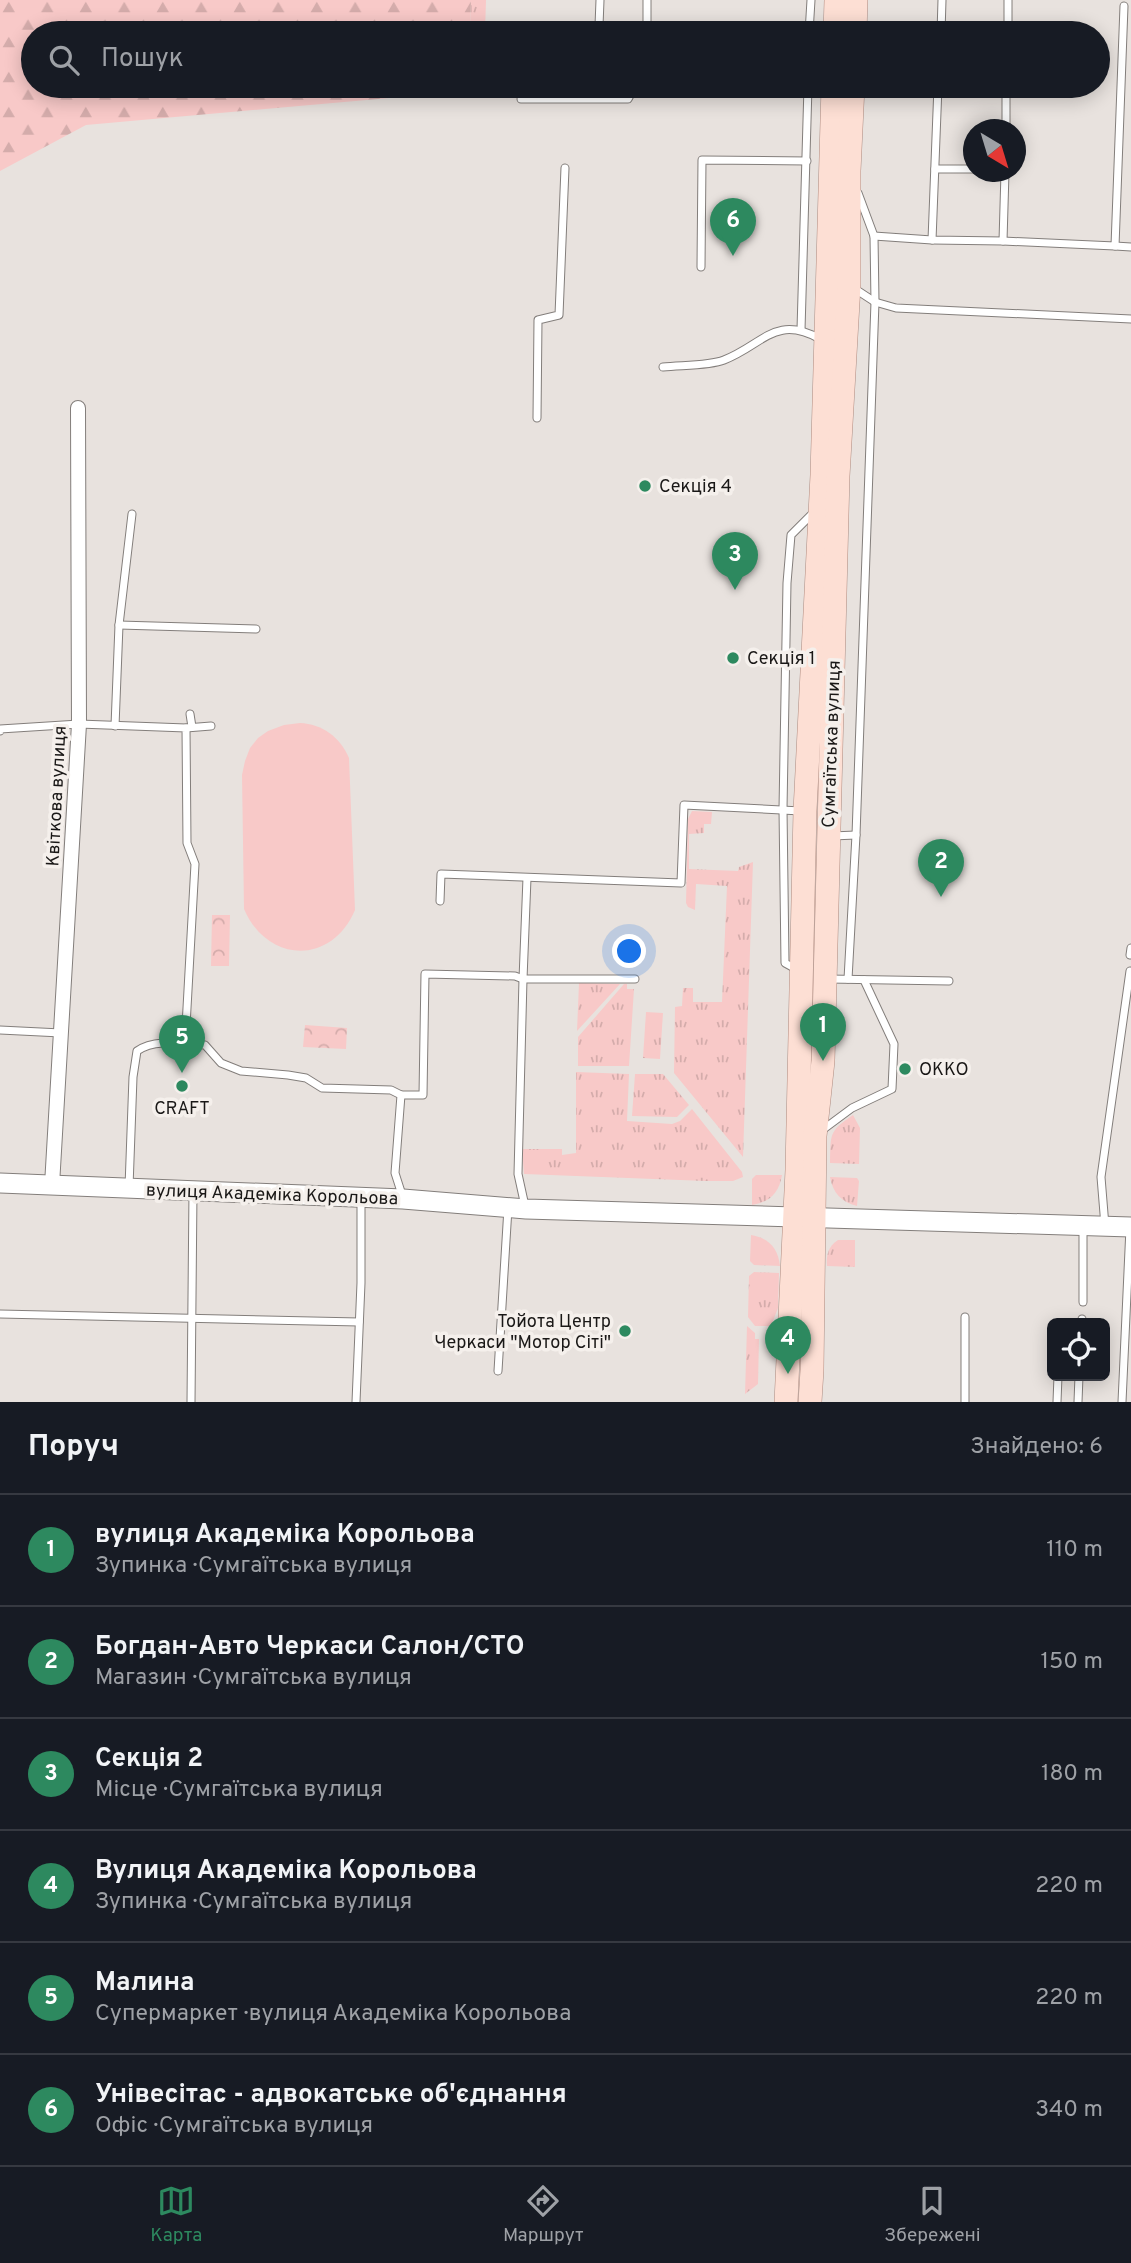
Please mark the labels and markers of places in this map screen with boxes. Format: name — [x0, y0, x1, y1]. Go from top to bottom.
pin: 6 — [710, 198, 756, 256]
place label: Секція 4 — [659, 476, 732, 499]
marker: Секція 4 — [637, 478, 653, 494]
pin: 3 — [712, 532, 758, 590]
place label: Секція 1 — [747, 648, 815, 671]
marker: Секція 1 — [725, 650, 741, 666]
pin: 2 — [918, 839, 964, 897]
pin: 1 — [800, 1003, 846, 1061]
pin: 5 — [159, 1015, 205, 1073]
place label: ОККО — [919, 1059, 969, 1082]
marker: ОККО — [897, 1061, 913, 1077]
marker: CRAFT — [174, 1078, 190, 1094]
place label: CRAFT — [154, 1098, 210, 1121]
place label: Тойота Центр Черкаси "Мотор Сіті" — [434, 1311, 611, 1355]
pin: 4 — [765, 1316, 811, 1374]
marker: Тойота Центр Черкаси "Мотор Сіті" — [617, 1323, 633, 1339]

